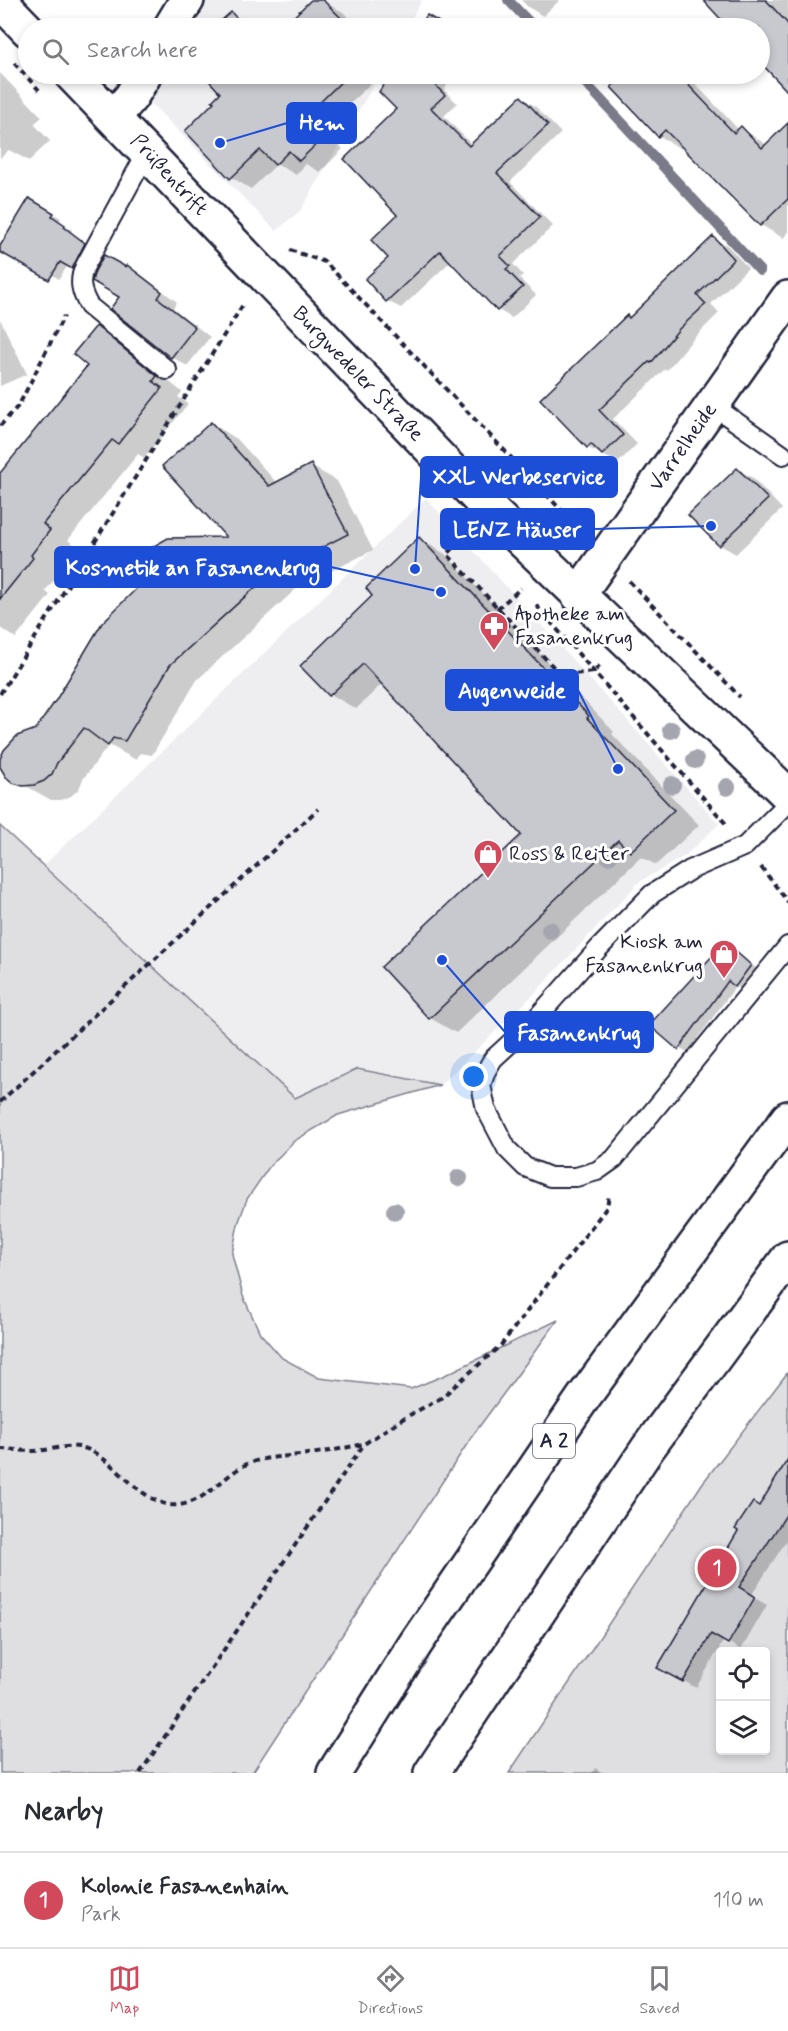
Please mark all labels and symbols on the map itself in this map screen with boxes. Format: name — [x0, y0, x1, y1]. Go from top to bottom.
callout: Hem — [287, 103, 356, 143]
text: Hem — [299, 110, 345, 138]
street label: Prüßentrift — [124, 128, 214, 222]
street label: Burgwedeler Straße — [285, 300, 430, 448]
street label: Varrelheide — [642, 397, 724, 497]
callout: XXL Werbeservice — [421, 457, 617, 497]
text: XXL Werbeservice — [433, 464, 606, 492]
callout: LENZ Häuser — [441, 509, 594, 549]
text: LENZ Häuser — [453, 517, 582, 545]
callout: Kosmetik an Fasanenkrug — [55, 547, 331, 587]
text: Kosmetik an Fasanenkrug — [66, 555, 320, 586]
place label: Apotheke am Fasanenkrug — [515, 600, 633, 652]
pharmacy icon: Apotheke am Fasanenkrug — [478, 610, 510, 652]
callout: Augenweide — [446, 670, 578, 710]
text: Augenweide — [458, 678, 566, 707]
shop icon: Ross & Reiter — [472, 838, 504, 880]
place label: Ross & Reiter — [509, 840, 629, 868]
place label: Kiosk am Fasanenkrug — [585, 928, 703, 980]
shop icon: Kiosk am Fasanenkrug — [708, 938, 740, 980]
callout: Fasanenkrug — [505, 1012, 653, 1052]
text: Fasanenkrug — [517, 1020, 641, 1049]
your location — [459, 1062, 488, 1091]
road number: A 2 — [533, 1424, 575, 1458]
pin: 1 — [698, 1546, 736, 1590]

